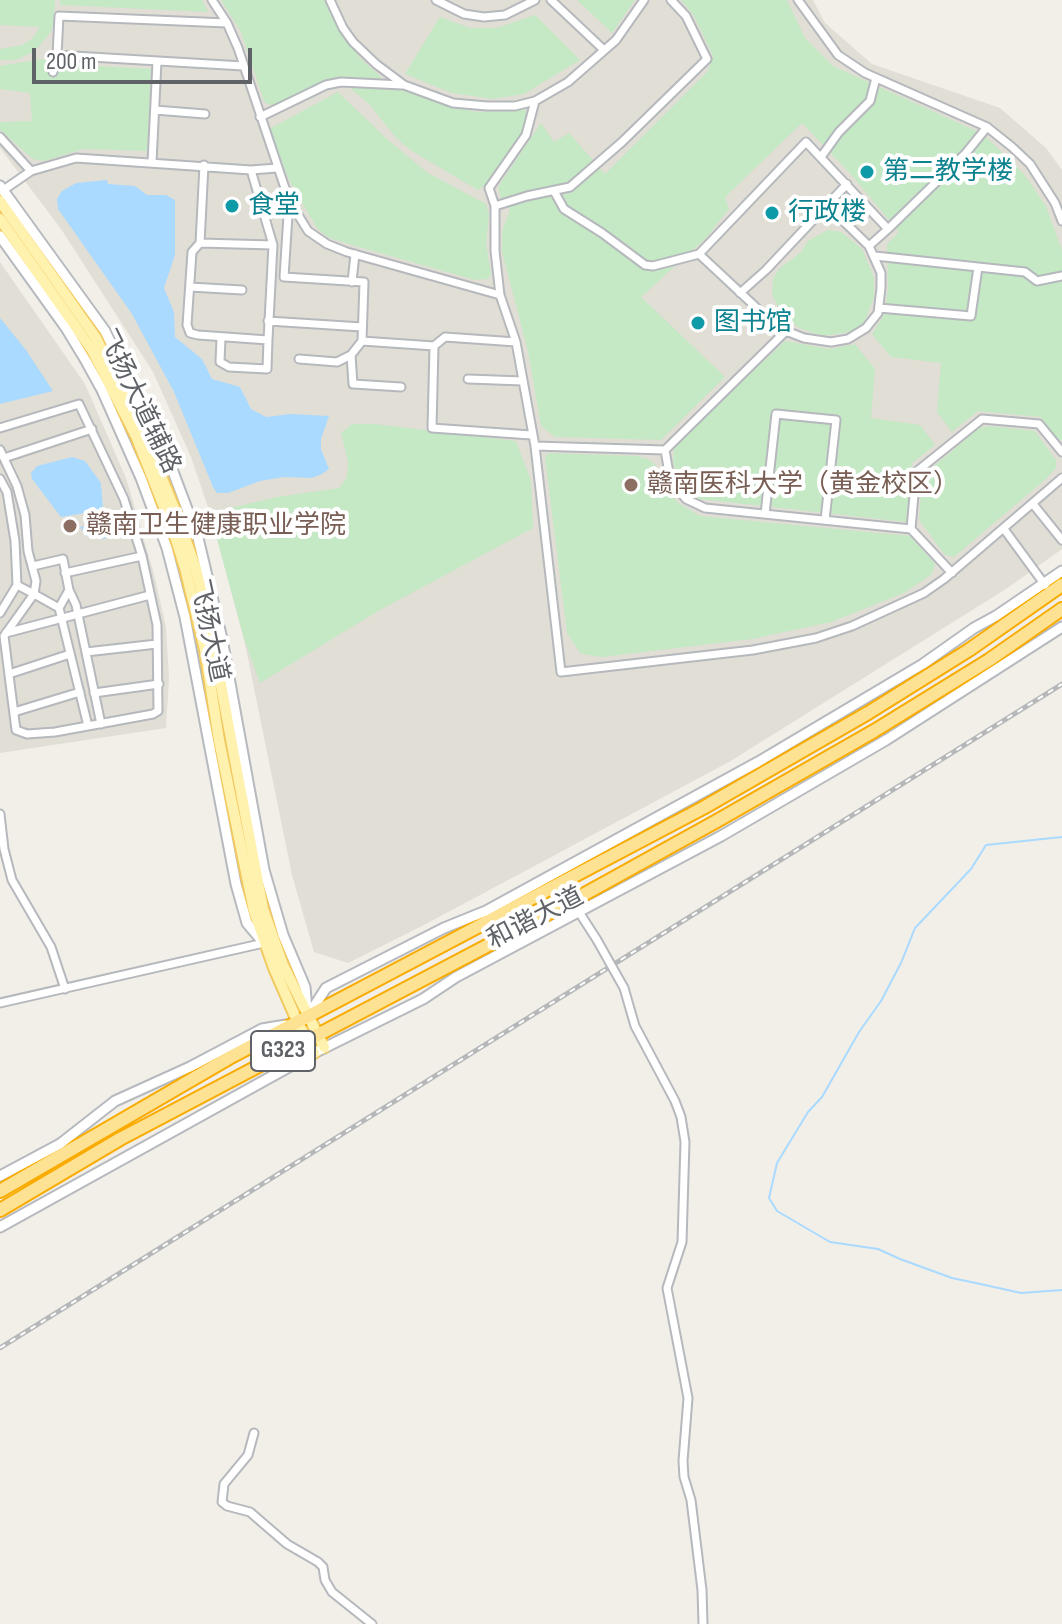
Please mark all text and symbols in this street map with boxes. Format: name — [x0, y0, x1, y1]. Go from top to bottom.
scale bar — [36, 32, 256, 82]
text: 200 m — [46, 47, 97, 76]
place label: 第二教学楼 — [883, 156, 1013, 188]
marker: 第二教学楼 — [858, 163, 876, 181]
place label: 食堂 — [248, 190, 300, 222]
marker: 食堂 — [223, 197, 241, 215]
place label: 行政楼 — [788, 197, 866, 229]
marker: 行政楼 — [763, 204, 781, 222]
place label: 图书馆 — [714, 307, 792, 339]
marker: 图书馆 — [689, 314, 707, 332]
street label: 飞扬大道辅路 — [90, 325, 186, 479]
place label: 赣南医科大学（黄金校区） — [647, 469, 959, 501]
marker: 赣南医科大学（黄金校区） — [622, 476, 640, 494]
place label: 赣南卫生健康职业学院 — [86, 510, 346, 542]
marker: 赣南卫生健康职业学院 — [61, 517, 79, 535]
street label: 飞扬大道 — [182, 577, 234, 685]
street label: 和谐大道 — [483, 881, 589, 957]
road number: G323 — [251, 1031, 315, 1071]

